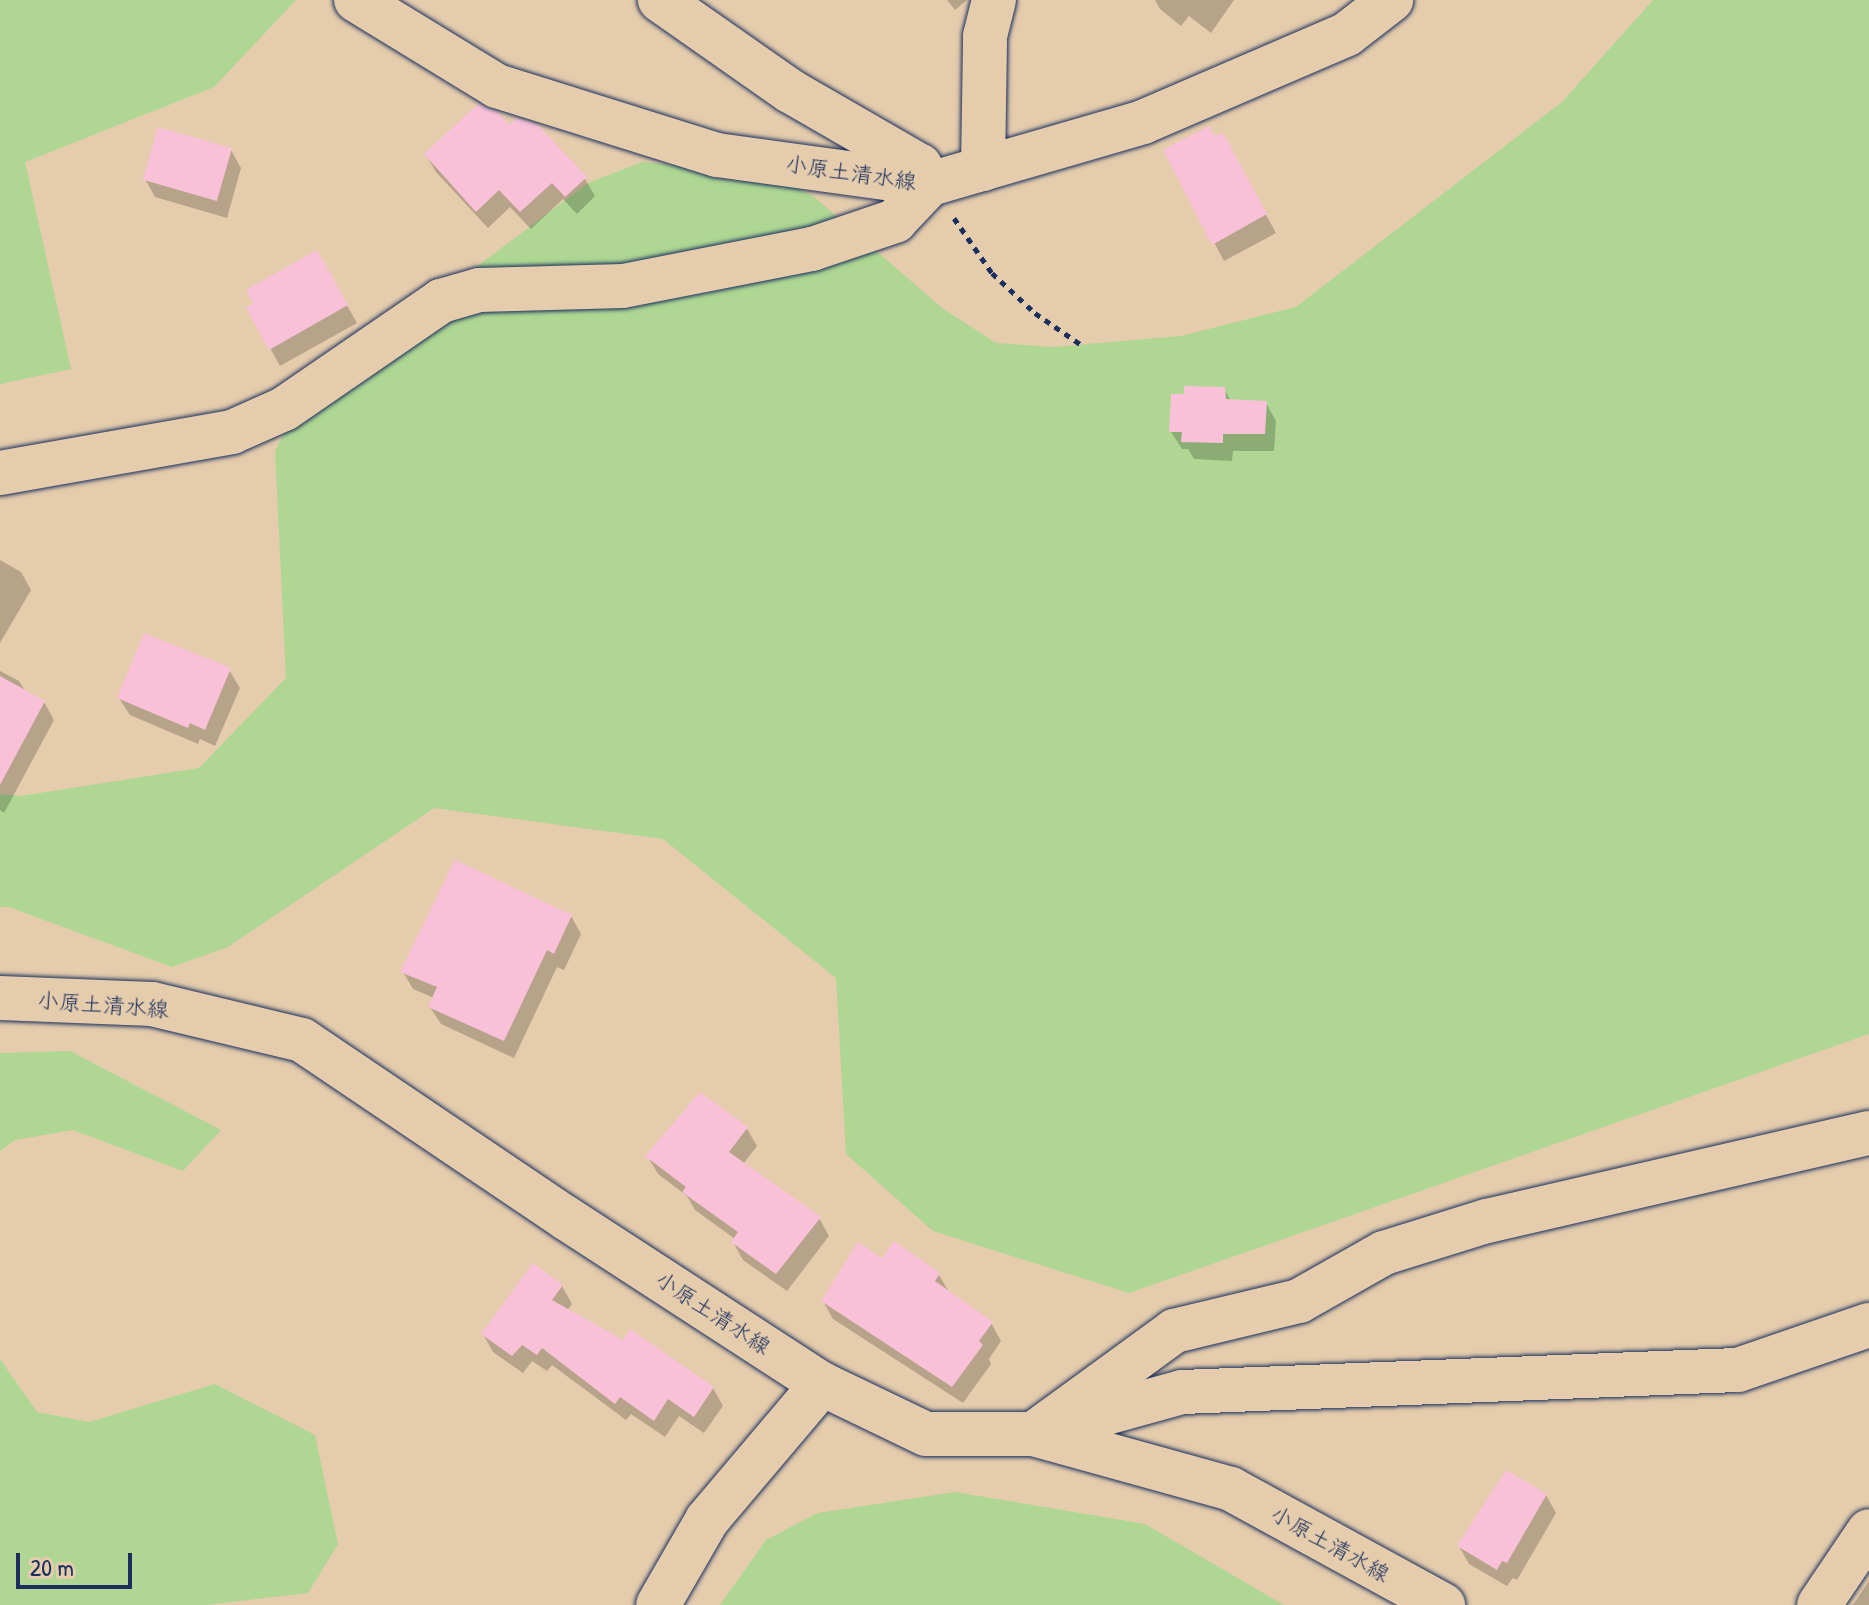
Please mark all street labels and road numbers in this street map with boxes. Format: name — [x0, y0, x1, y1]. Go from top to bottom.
street label: 小原土清水線 — [784, 151, 918, 195]
street label: 小原土清水線 — [36, 987, 170, 1023]
street label: 小原土清水線 — [650, 1266, 776, 1360]
street label: 小原土清水線 — [1266, 1500, 1394, 1588]

